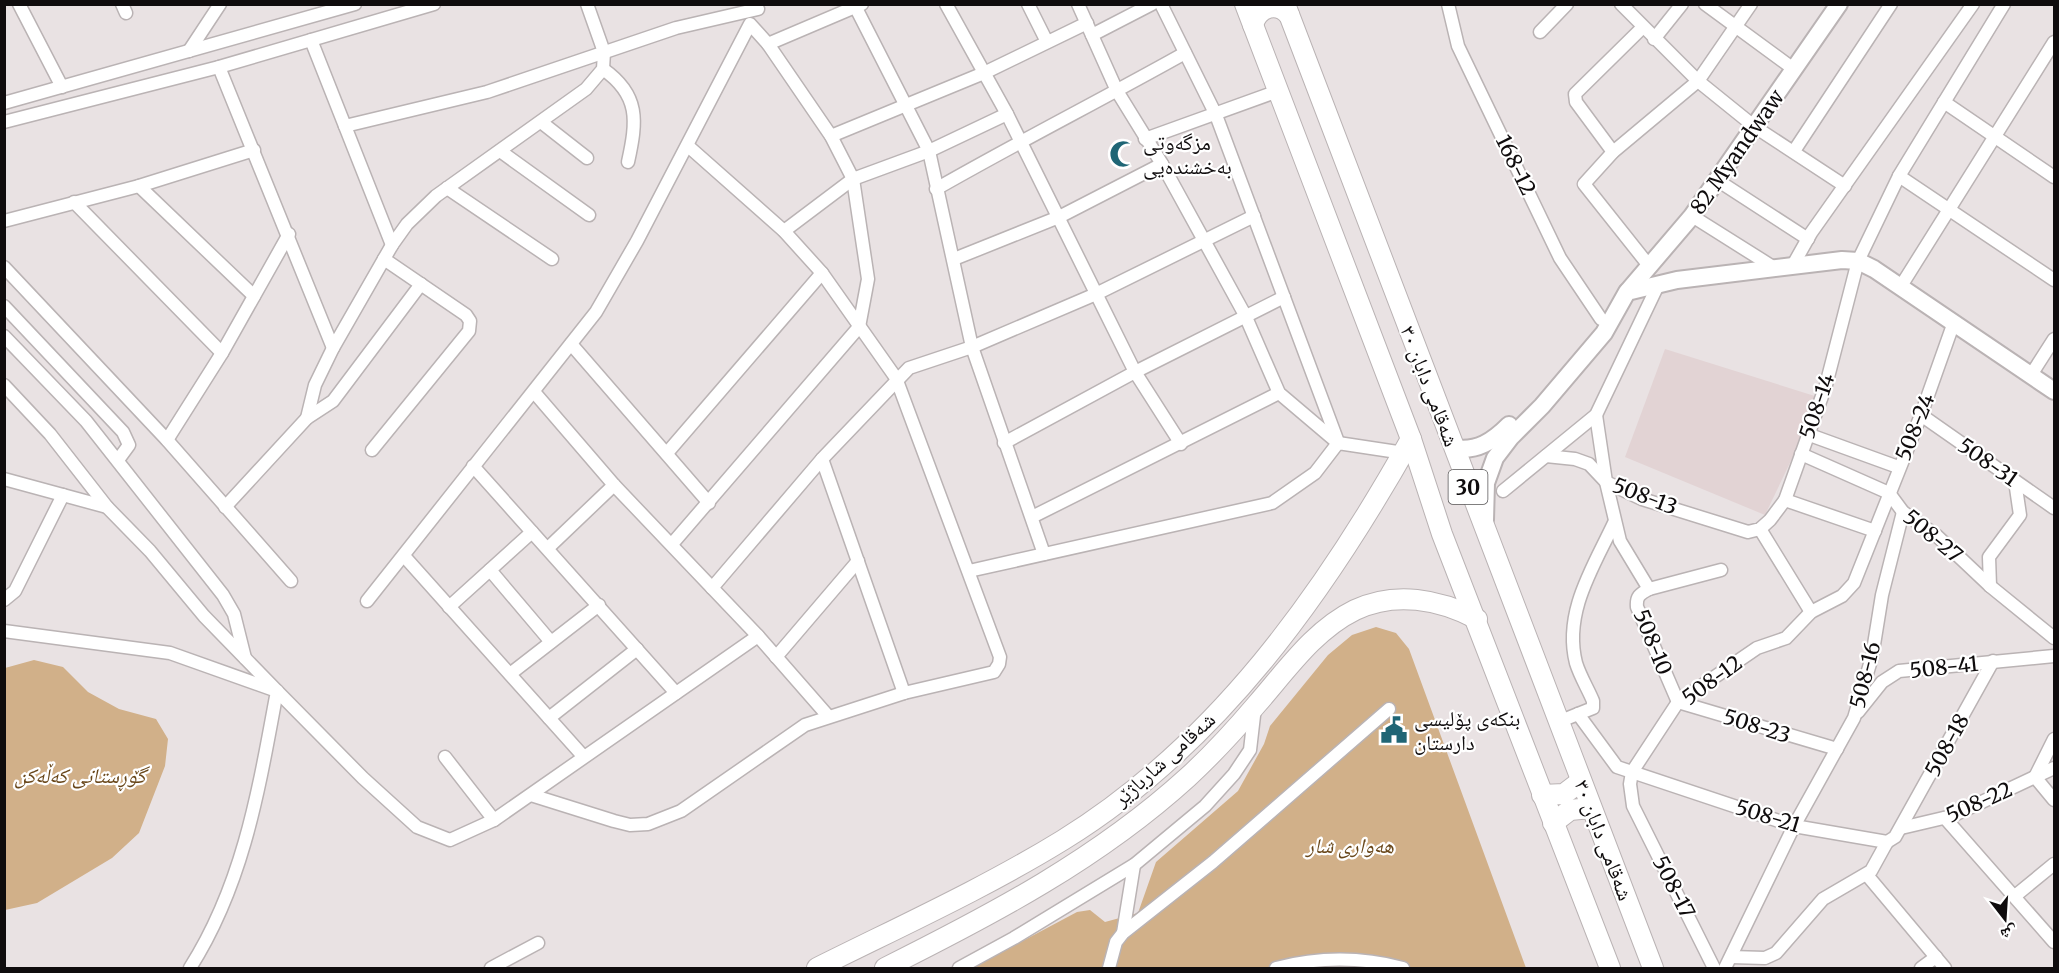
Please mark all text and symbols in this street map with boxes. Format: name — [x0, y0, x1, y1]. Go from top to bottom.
street label: 82 Myandwaw — [1684, 84, 1790, 220]
place label: مزگەوتی بەخشندەیی — [1143, 129, 1232, 180]
street label: 168-12 — [1490, 130, 1542, 200]
mosque icon: مزگەوتی بەخشندەیی — [1108, 139, 1138, 169]
street label: شەقامی دابان ٣٠ — [1395, 322, 1465, 450]
street label: 508-14 — [1793, 370, 1841, 442]
street label: 508-24 — [1889, 389, 1941, 465]
street label: 508-31 — [1953, 432, 2023, 492]
road number: 30 — [1448, 470, 1488, 504]
street label: 508-13 — [1609, 471, 1681, 521]
street label: 508-27 — [1898, 503, 1968, 569]
street label: 508-10 — [1628, 605, 1678, 679]
street label: 508-16 — [1844, 639, 1886, 711]
street label: 508-12 — [1677, 649, 1747, 711]
street label: 508-41 — [1908, 650, 1980, 684]
street label: 508-23 — [1720, 703, 1794, 749]
place label: بنکەی پۆلیسی دارستان — [1414, 705, 1520, 756]
street label: شەقامی شارباژێر — [1106, 706, 1221, 813]
street label: 508-18 — [1919, 709, 1975, 781]
public building icon: بنکەی پۆلیسی دارستان — [1379, 715, 1409, 745]
park label: گۆڕستانی کەڵەکن — [14, 762, 150, 792]
street label: 508-22 — [1942, 775, 2016, 829]
street label: شەقامی دابان ٣٠ — [1569, 776, 1639, 904]
street label: 508-21 — [1732, 793, 1804, 839]
park label: هەواری شار — [1304, 832, 1394, 859]
street label: 508-17 — [1647, 851, 1701, 923]
north arrow — [1975, 889, 2035, 949]
text: ش — [1998, 921, 2020, 945]

